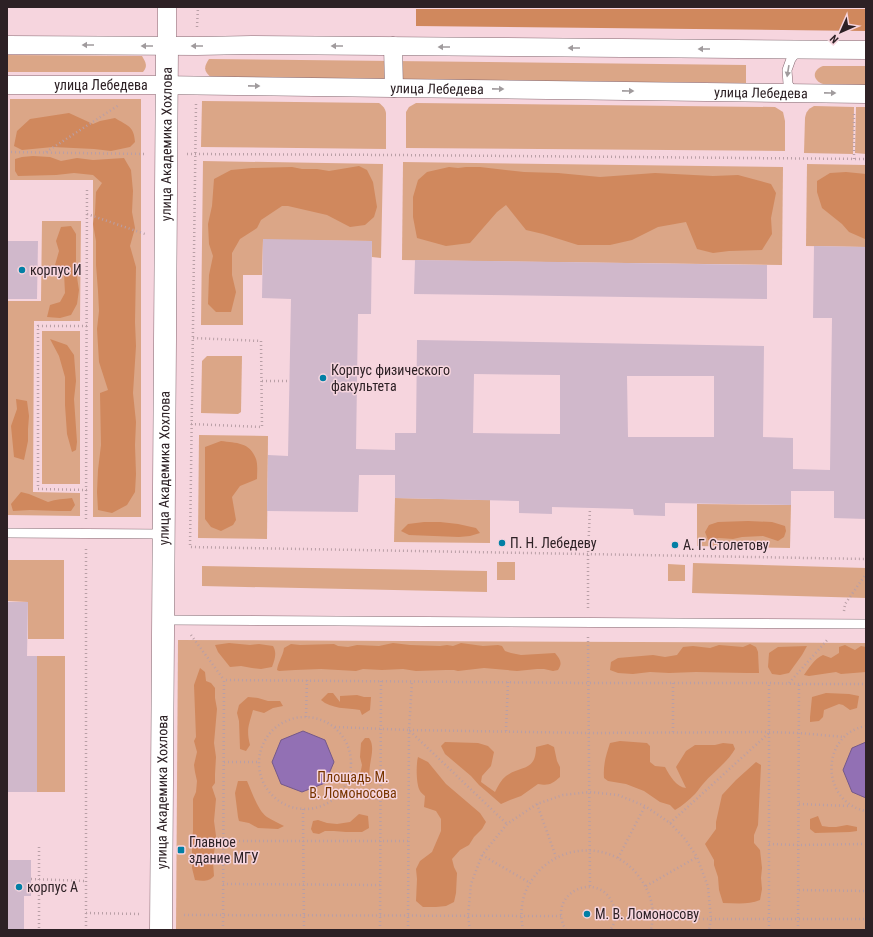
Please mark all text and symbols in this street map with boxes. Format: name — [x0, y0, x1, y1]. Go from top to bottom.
north arrow — [821, 12, 861, 52]
text: N — [827, 32, 841, 46]
one-way arrow — [81, 42, 94, 48]
one-way arrow — [140, 43, 153, 49]
one-way arrow — [190, 43, 203, 49]
one-way arrow — [330, 43, 343, 49]
one-way arrow — [437, 44, 450, 50]
one-way arrow — [567, 45, 580, 51]
one-way arrow — [697, 46, 710, 52]
one-way arrow — [785, 65, 791, 77]
street label: улица Академика Хохлова — [158, 67, 175, 221]
street label: улица Лебедева — [54, 77, 148, 93]
street label: улица Лебедева — [390, 80, 484, 97]
one-way arrow — [248, 83, 261, 89]
street label: улица Лебедева — [714, 84, 808, 101]
one-way arrow — [492, 86, 505, 92]
one-way arrow — [622, 88, 635, 94]
one-way arrow — [824, 90, 837, 96]
place label: корпус И — [30, 262, 82, 278]
marker: корпус И — [17, 265, 27, 275]
place label: Корпус физического факультета — [331, 362, 450, 394]
marker: Корпус физического факультета — [318, 373, 328, 383]
street label: улица Академика Хохлова — [156, 391, 173, 545]
place label: П. Н. Лебедеву — [510, 535, 597, 551]
place label: А. Г. Столетову — [683, 537, 769, 553]
marker: П. Н. Лебедеву — [497, 538, 507, 548]
marker: А. Г. Столетову — [670, 540, 680, 550]
street label: улица Академика Хохлова — [153, 715, 170, 869]
park label: Площадь М. В. Ломоносова — [309, 769, 397, 801]
place label: Главное здание МГУ — [189, 834, 259, 866]
marker: Главное здание МГУ — [176, 845, 186, 855]
place label: корпус А — [27, 879, 78, 895]
marker: корпус А — [14, 882, 24, 892]
place label: М. В. Ломоносову — [595, 906, 699, 922]
marker: М. В. Ломоносову — [582, 909, 592, 919]

